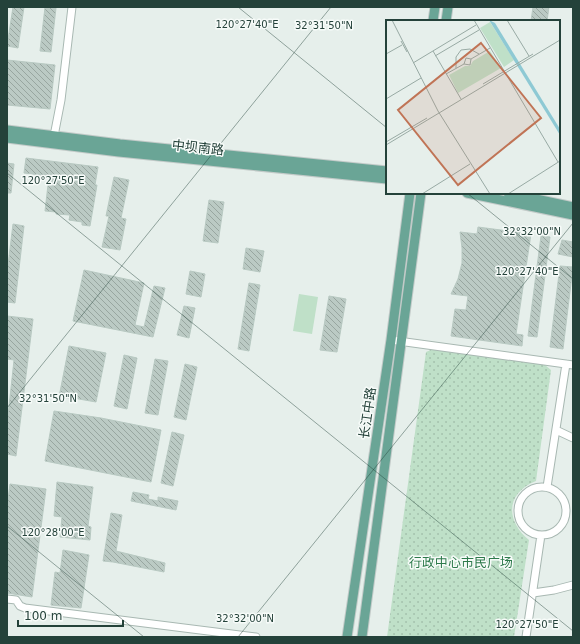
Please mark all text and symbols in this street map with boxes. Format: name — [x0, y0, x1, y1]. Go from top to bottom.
text: 120°27'40"E — [215, 19, 279, 30]
text: 32°31'50"N — [295, 20, 353, 31]
inset map — [386, 20, 560, 194]
street label: 中坝南路 — [171, 137, 225, 158]
text: 120°27'50"E — [21, 175, 85, 186]
text: 32°32'00"N — [503, 226, 561, 237]
text: 120°27'40"E — [495, 266, 559, 277]
street label: 长江中路 — [356, 386, 379, 440]
text: 32°31'50"N — [19, 393, 77, 404]
text: 120°28'00"E — [21, 527, 85, 538]
park label: 行政中心市民广场 — [409, 555, 513, 570]
scale bar — [18, 602, 123, 628]
text: 100 m — [24, 609, 62, 623]
text: 32°32'00"N — [216, 613, 274, 624]
text: 120°27'50"E — [495, 619, 559, 630]

